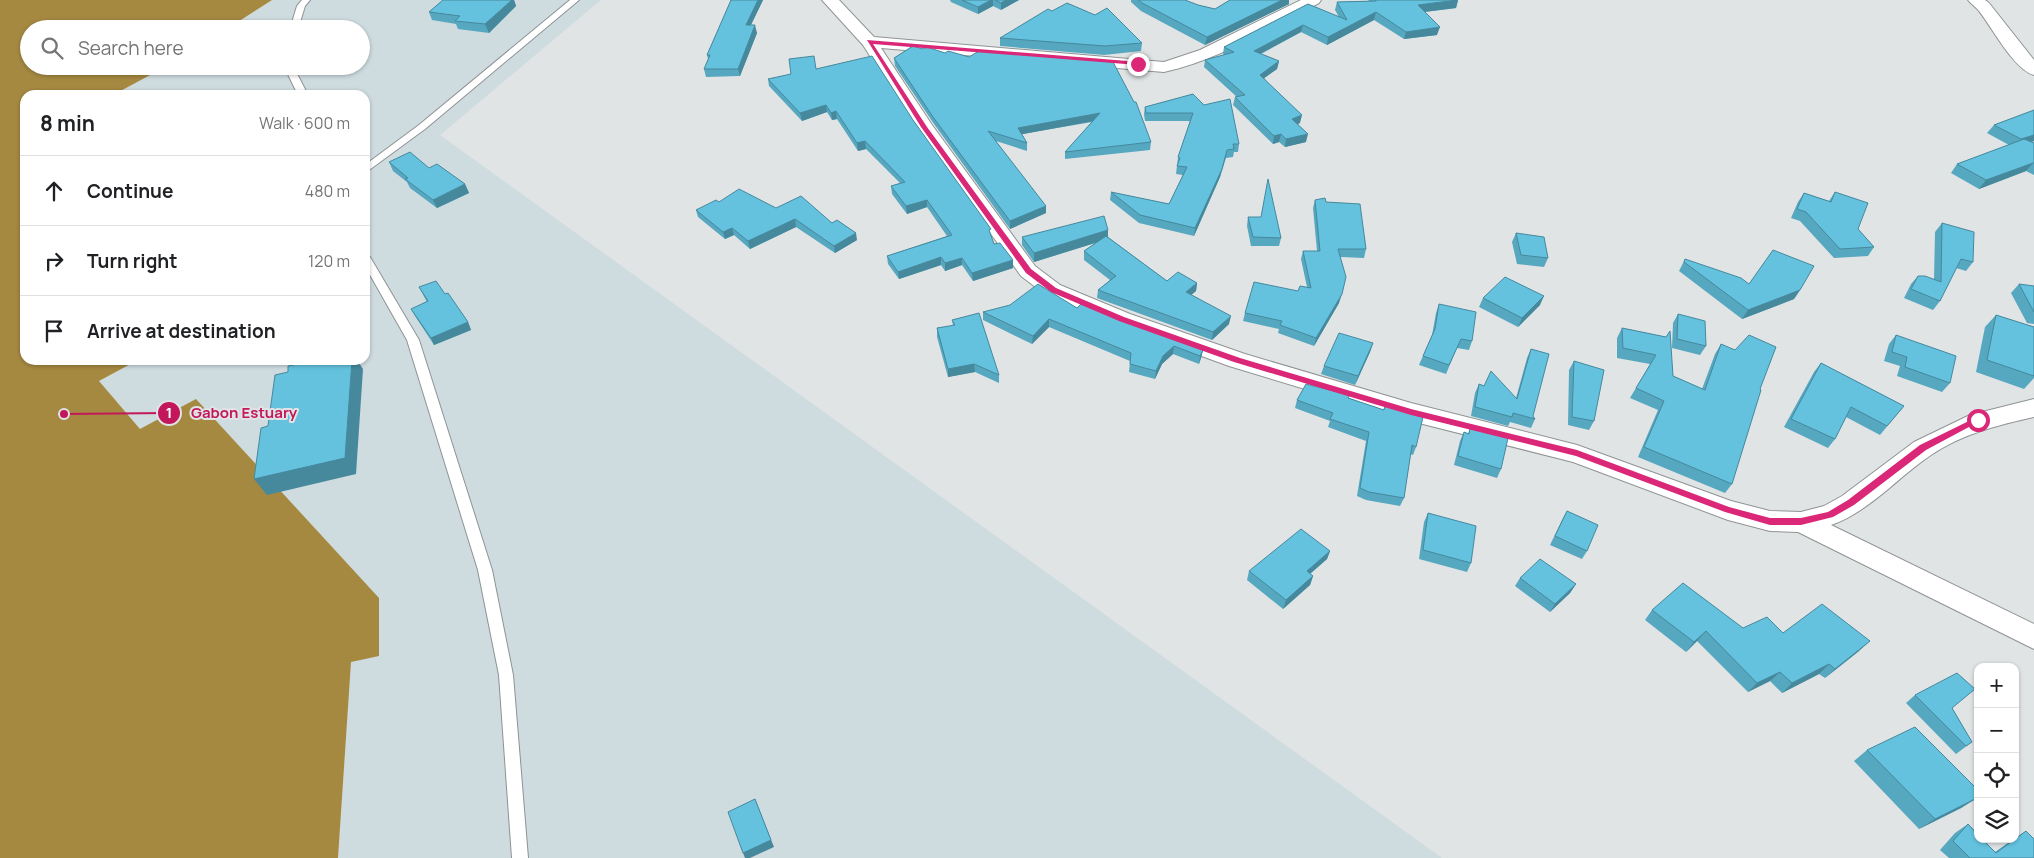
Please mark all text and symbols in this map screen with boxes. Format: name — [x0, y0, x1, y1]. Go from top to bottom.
search box — [20, 20, 370, 75]
icon: search — [38, 34, 66, 62]
text: Search here — [78, 35, 184, 61]
route end — [1127, 53, 1150, 76]
text: 8 min — [40, 109, 95, 137]
text: Walk · 600 m — [259, 112, 350, 134]
icon: ahead — [40, 177, 68, 205]
text: Continue — [87, 178, 173, 204]
text: 480 m — [305, 180, 350, 202]
icon: right — [40, 247, 68, 275]
text: Turn right — [87, 248, 177, 274]
text: 120 m — [308, 250, 350, 272]
icon: arrive — [40, 317, 68, 345]
text: Arrive at destination — [87, 318, 276, 344]
callout: Gabon Estuary — [156, 398, 307, 428]
text: 1 — [166, 402, 172, 423]
text: Gabon Estuary — [191, 402, 298, 423]
route start — [1967, 409, 1990, 432]
map controls — [1974, 663, 2019, 843]
button: + — [1974, 663, 2019, 708]
button: − — [1974, 708, 2019, 753]
button: locate — [1974, 753, 2019, 798]
button: layers — [1974, 798, 2019, 843]

